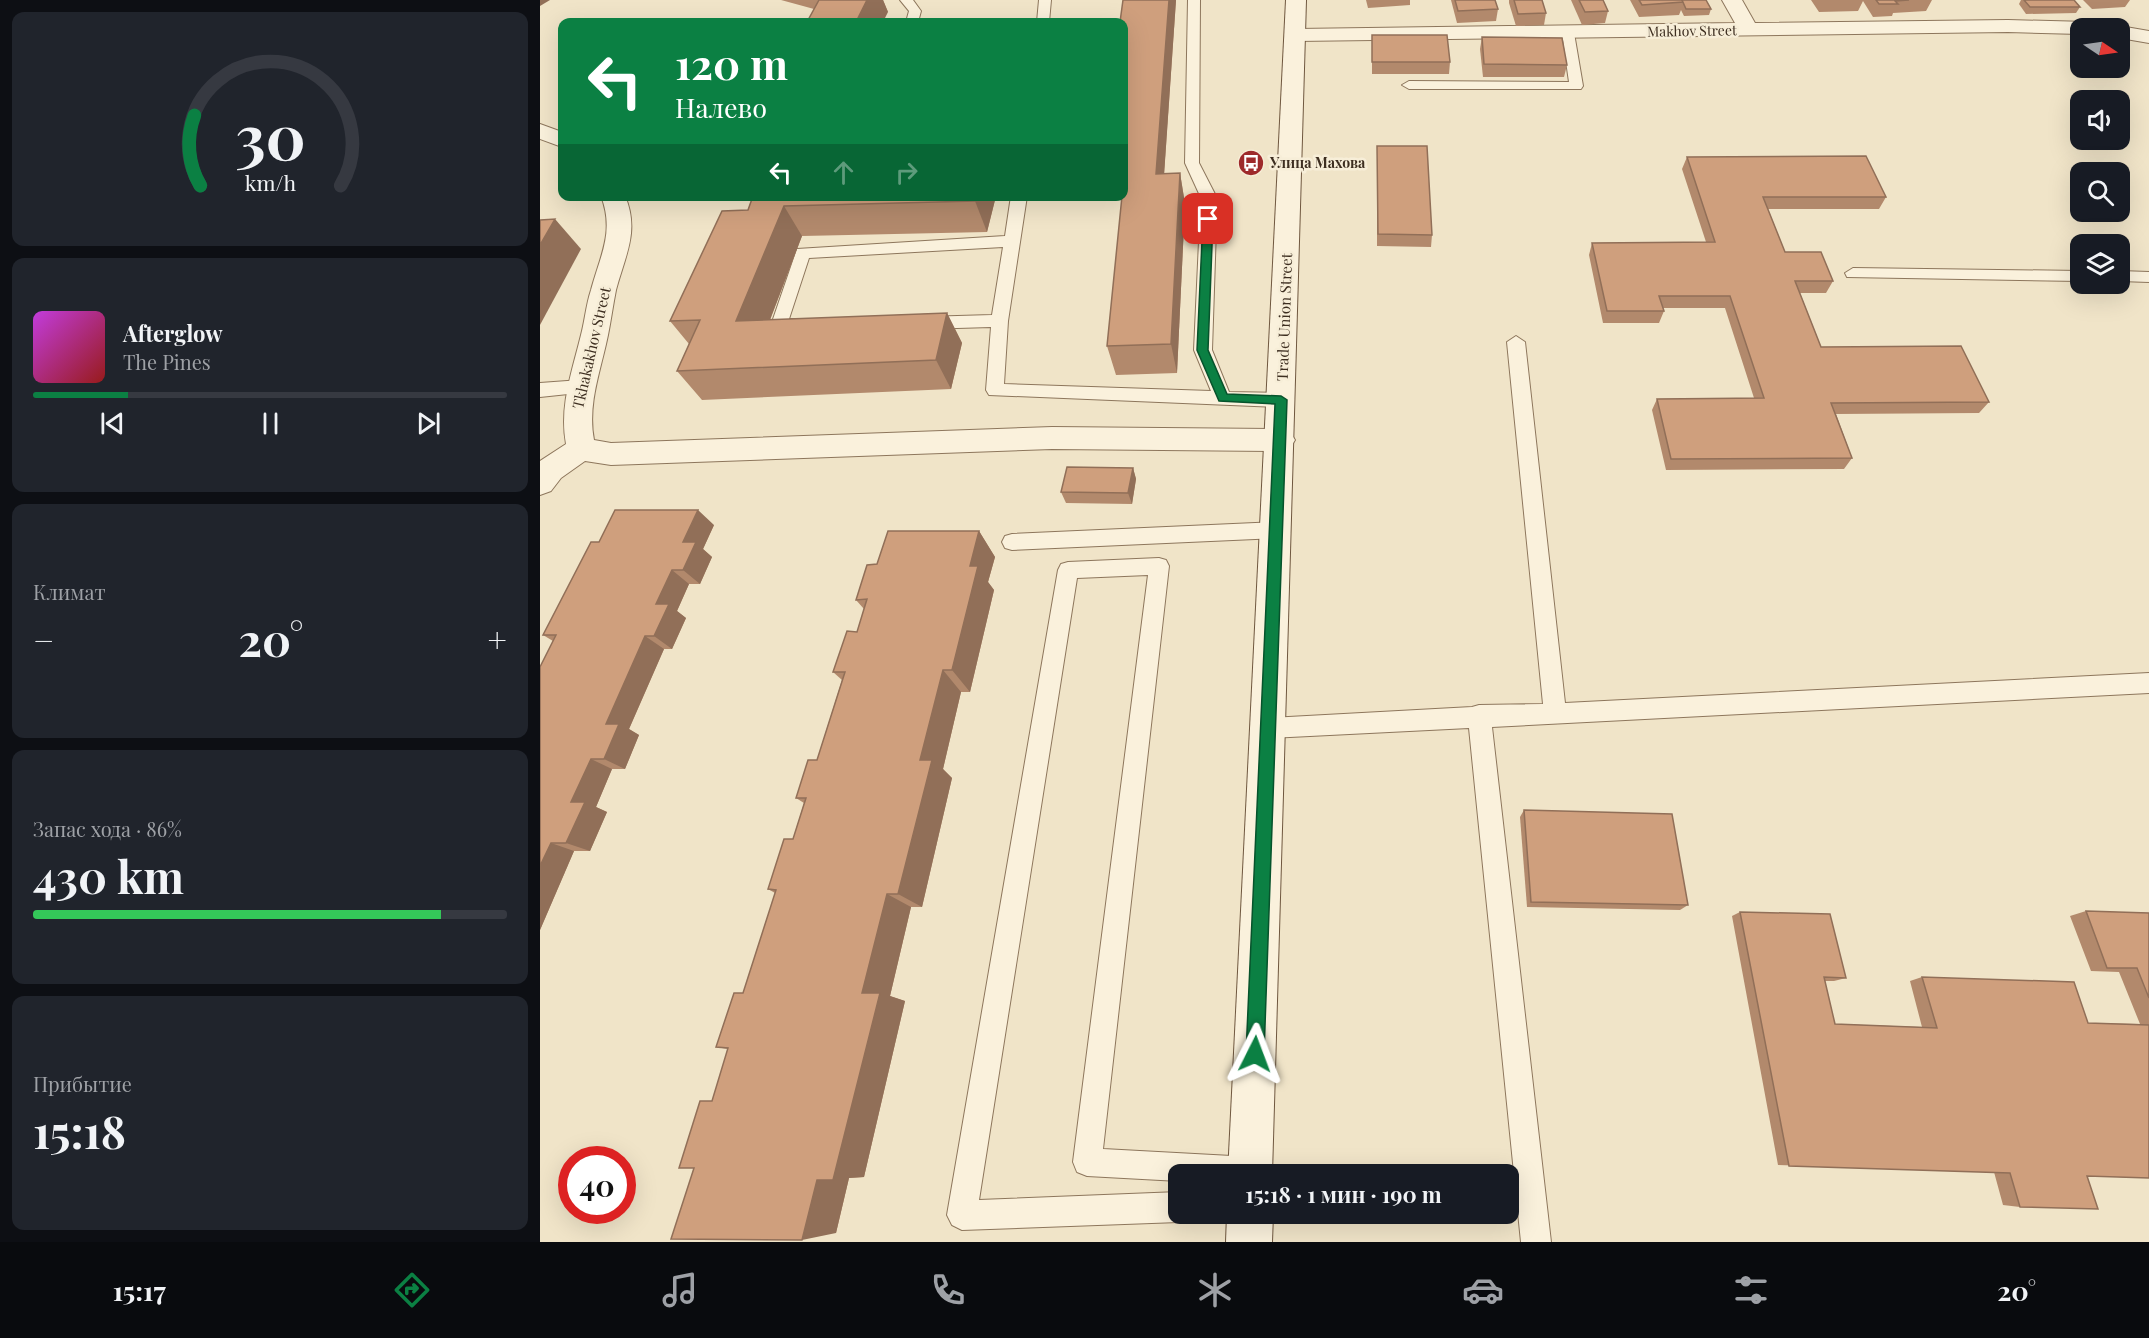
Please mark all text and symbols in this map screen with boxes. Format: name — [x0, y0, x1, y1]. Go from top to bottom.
north arrow — [2070, 18, 2130, 78]
map controls — [2070, 18, 2130, 294]
street label: Makhov Street — [1647, 20, 1738, 41]
text: 120 m — [675, 35, 788, 91]
icon: left — [576, 42, 654, 120]
text: Налево — [675, 89, 767, 125]
button: sound — [2070, 90, 2130, 150]
text: 30 — [235, 92, 305, 176]
bus stop icon: Улица Махова — [1236, 148, 1266, 178]
place label: Улица Махова — [1269, 153, 1366, 172]
icon: left — [764, 156, 797, 189]
icon: ahead — [827, 156, 860, 189]
icon: right — [890, 156, 923, 189]
button: search — [2070, 162, 2130, 222]
text: km/h — [244, 168, 296, 196]
pin — [1182, 193, 1233, 244]
icon: arrive — [1191, 202, 1224, 235]
button: layers — [2070, 234, 2130, 294]
street label: Trade Union Street — [1272, 252, 1296, 381]
street label: Tkhakakhov Street — [567, 284, 615, 411]
text: Afterglow — [123, 318, 223, 348]
text: The Pines — [123, 348, 211, 375]
icon: previous — [96, 407, 129, 440]
icon: pause — [254, 407, 287, 440]
icon: next — [412, 407, 445, 440]
text: Климат — [33, 578, 106, 605]
text: 20° — [239, 608, 303, 668]
text: − — [33, 617, 54, 661]
text: + — [488, 617, 507, 661]
text: Запас хода · 86% — [33, 815, 182, 842]
text: 430 km — [33, 845, 184, 905]
position arrow — [1223, 1022, 1287, 1086]
text: Прибытие — [33, 1070, 132, 1097]
text: 15:18 — [33, 1100, 126, 1160]
speed limit sign: 40 — [558, 1146, 636, 1224]
text: 15:18 · 1 мин · 190 m — [1245, 1179, 1442, 1209]
icon: directions — [391, 1269, 433, 1311]
icon: music — [659, 1269, 701, 1311]
icon: phone — [927, 1269, 969, 1311]
icon: climate — [1194, 1269, 1236, 1311]
icon: car — [1462, 1269, 1504, 1311]
icon: filters — [1730, 1269, 1772, 1311]
text: 15:17 — [113, 1272, 166, 1308]
text: 20° — [1997, 1272, 2036, 1308]

